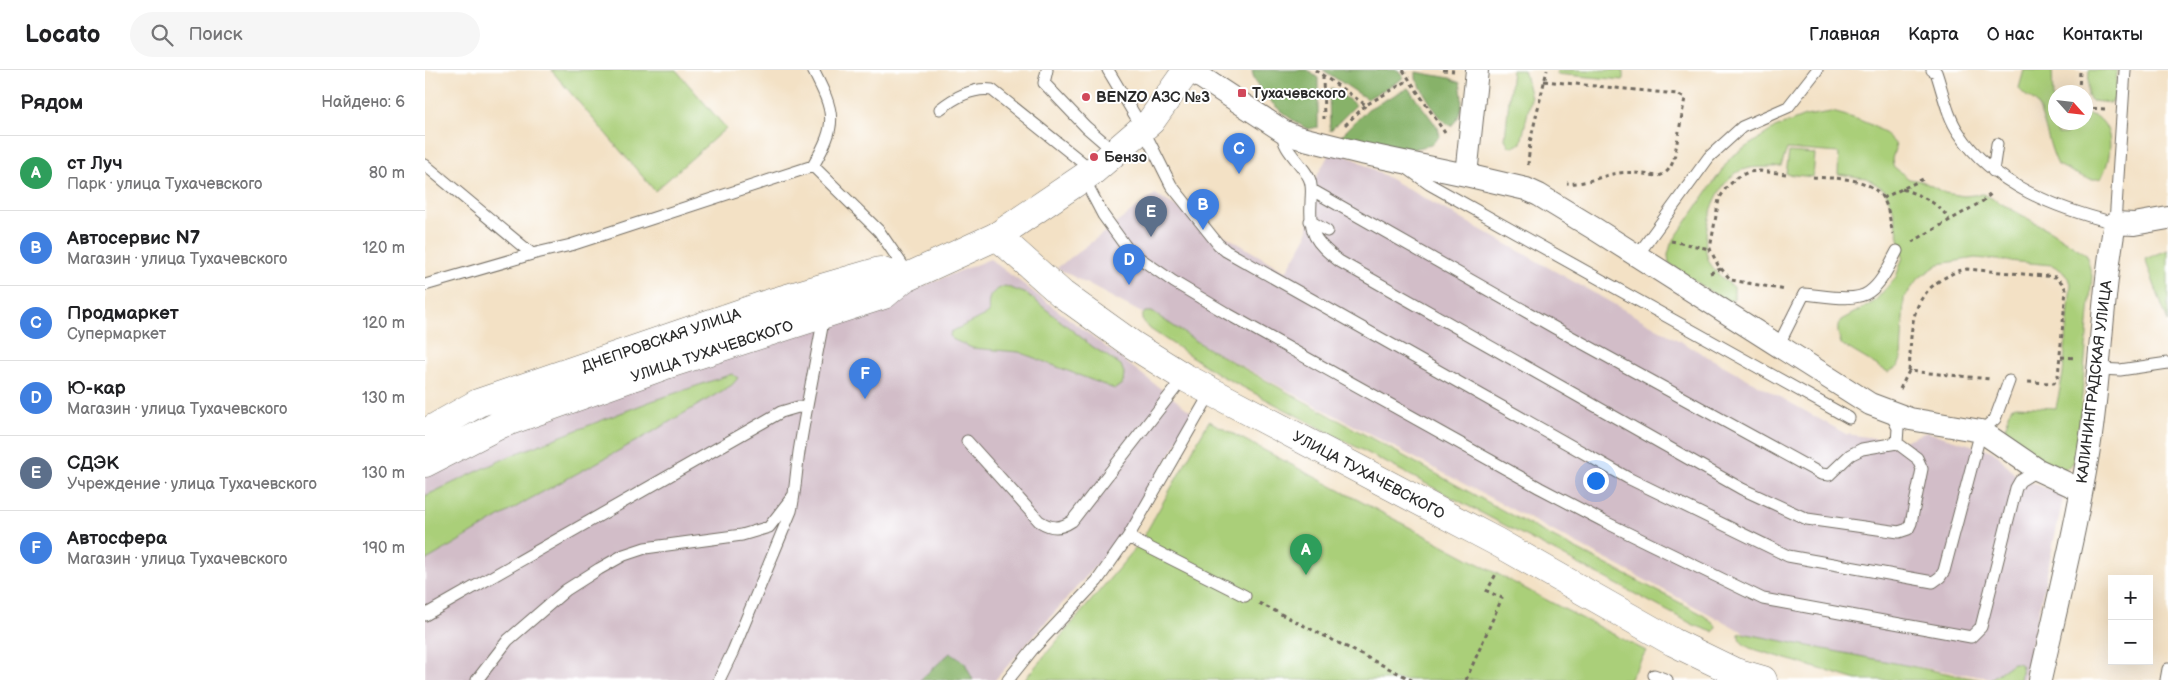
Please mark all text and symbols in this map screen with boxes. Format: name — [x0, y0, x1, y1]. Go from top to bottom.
search box — [130, 12, 480, 57]
text: Locato — [25, 20, 100, 49]
icon: search — [148, 21, 176, 49]
text: Поиск — [188, 23, 243, 46]
text: Главная — [1809, 24, 1880, 45]
text: Карта — [1908, 24, 1959, 45]
text: О нас — [1987, 24, 2034, 45]
text: Контакты — [2062, 24, 2143, 45]
place label: Тухачевского — [1252, 84, 1346, 103]
north arrow — [2048, 85, 2093, 130]
marker: Тухачевского — [1236, 87, 1248, 99]
place label: BENZO АЗС №3 — [1096, 88, 1210, 107]
text: Рядом — [20, 90, 83, 115]
marker: BENZO АЗС №3 — [1080, 91, 1092, 103]
text: Найдено: 6 — [321, 93, 405, 112]
pin: C — [1223, 133, 1255, 174]
place label: Бензо — [1104, 148, 1147, 167]
marker: Бензо — [1088, 151, 1100, 163]
text: ст Луч — [67, 152, 123, 175]
text: A — [31, 164, 41, 183]
text: 80 m — [369, 164, 405, 183]
text: Парк · улица Тухачевского — [67, 175, 262, 194]
pin: B — [1187, 189, 1219, 230]
pin: E — [1135, 196, 1167, 237]
text: Автосервис N7 — [67, 227, 200, 250]
text: B — [30, 239, 42, 258]
text: 120 m — [362, 239, 405, 258]
pin: D — [1113, 244, 1145, 285]
text: Магазин · улица Тухачевского — [67, 250, 287, 269]
street label: КАЛИНИНГРАДСКАЯ УЛИЦА — [2073, 278, 2116, 485]
text: Продмаркет — [67, 302, 179, 325]
street label: ДНЕПРОВСКАЯ УЛИЦА — [579, 304, 744, 377]
text: C — [30, 314, 42, 333]
text: 120 m — [362, 314, 405, 333]
street label: УЛИЦА ТУХАЧЕВСКОГО — [629, 316, 796, 387]
text: Супермаркет — [67, 325, 166, 344]
pin: F — [849, 358, 881, 399]
text: Ю-кар — [67, 377, 126, 400]
text: D — [30, 389, 42, 408]
text: 130 m — [362, 389, 405, 408]
text: Магазин · улица Тухачевского — [67, 400, 287, 419]
street label: УЛИЦА ТУХАЧЕВСКОГО — [1289, 427, 1448, 524]
text: СДЭК — [67, 452, 119, 475]
text: E — [31, 464, 41, 483]
text: 130 m — [362, 464, 405, 483]
your location — [1583, 468, 1609, 494]
text: Учреждение · улица Тухачевского — [67, 475, 317, 494]
text: Автосфера — [67, 527, 167, 550]
pin: A — [1290, 534, 1322, 575]
text: F — [31, 539, 41, 558]
text: 190 m — [363, 539, 405, 558]
text: Магазин · улица Тухачевского — [67, 550, 287, 569]
map controls — [2108, 575, 2153, 665]
button: + — [2108, 575, 2153, 620]
button: − — [2108, 620, 2153, 665]

